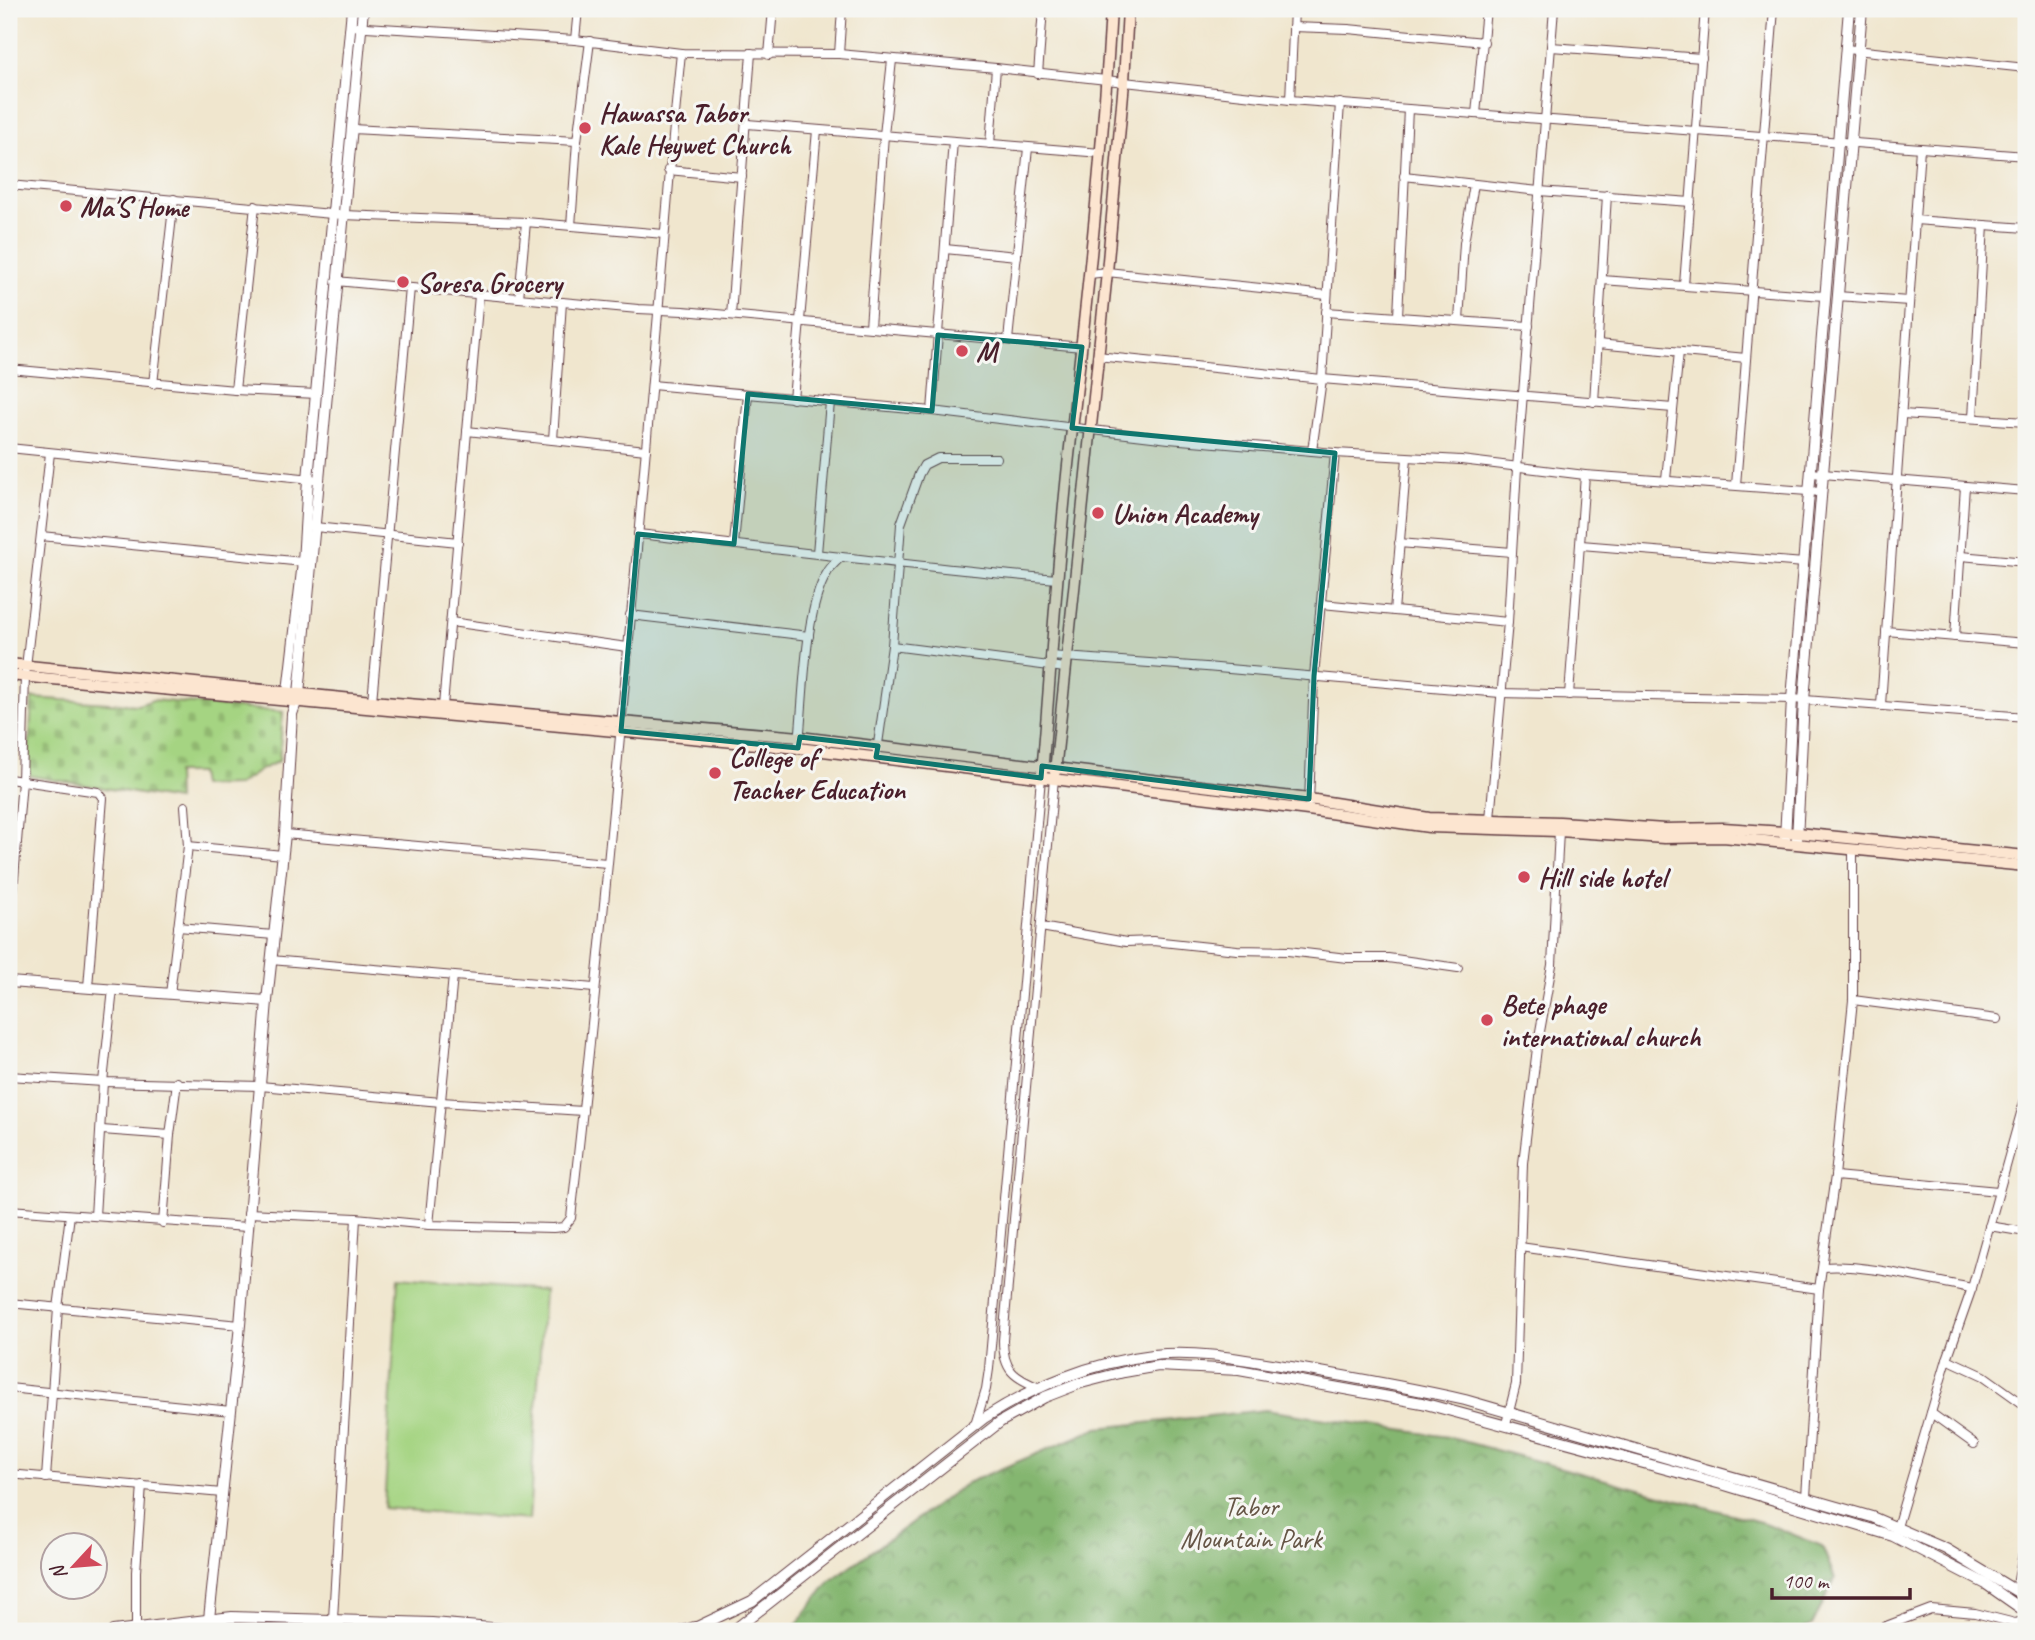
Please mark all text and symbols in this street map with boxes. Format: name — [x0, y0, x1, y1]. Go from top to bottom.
place label: Hawassa Tabor Kale Heywet Church — [599, 95, 791, 163]
marker: Hawassa Tabor Kale Heywet Church — [577, 120, 593, 136]
place label: Ma'S Home — [80, 189, 191, 224]
marker: Ma'S Home — [58, 198, 74, 214]
place label: Soresa Grocery — [417, 265, 565, 300]
marker: Soresa Grocery — [395, 274, 411, 290]
place label: M — [976, 334, 1000, 369]
marker: M — [954, 343, 970, 359]
place label: Union Academy — [1112, 496, 1261, 531]
marker: Union Academy — [1090, 505, 1106, 521]
place label: College of Teacher Education — [729, 740, 906, 807]
marker: College of Teacher Education — [707, 765, 723, 781]
place label: Hill side hotel — [1538, 860, 1672, 895]
marker: Hill side hotel — [1516, 869, 1532, 885]
place label: Bete phage international church — [1501, 987, 1701, 1054]
marker: Bete phage international church — [1479, 1012, 1495, 1028]
park label: Tabor Mountain Park — [1180, 1489, 1324, 1556]
north arrow — [38, 1532, 108, 1602]
scale bar — [1772, 1556, 1911, 1600]
text: N — [45, 1560, 73, 1584]
text: 100 m — [1783, 1568, 1830, 1594]

